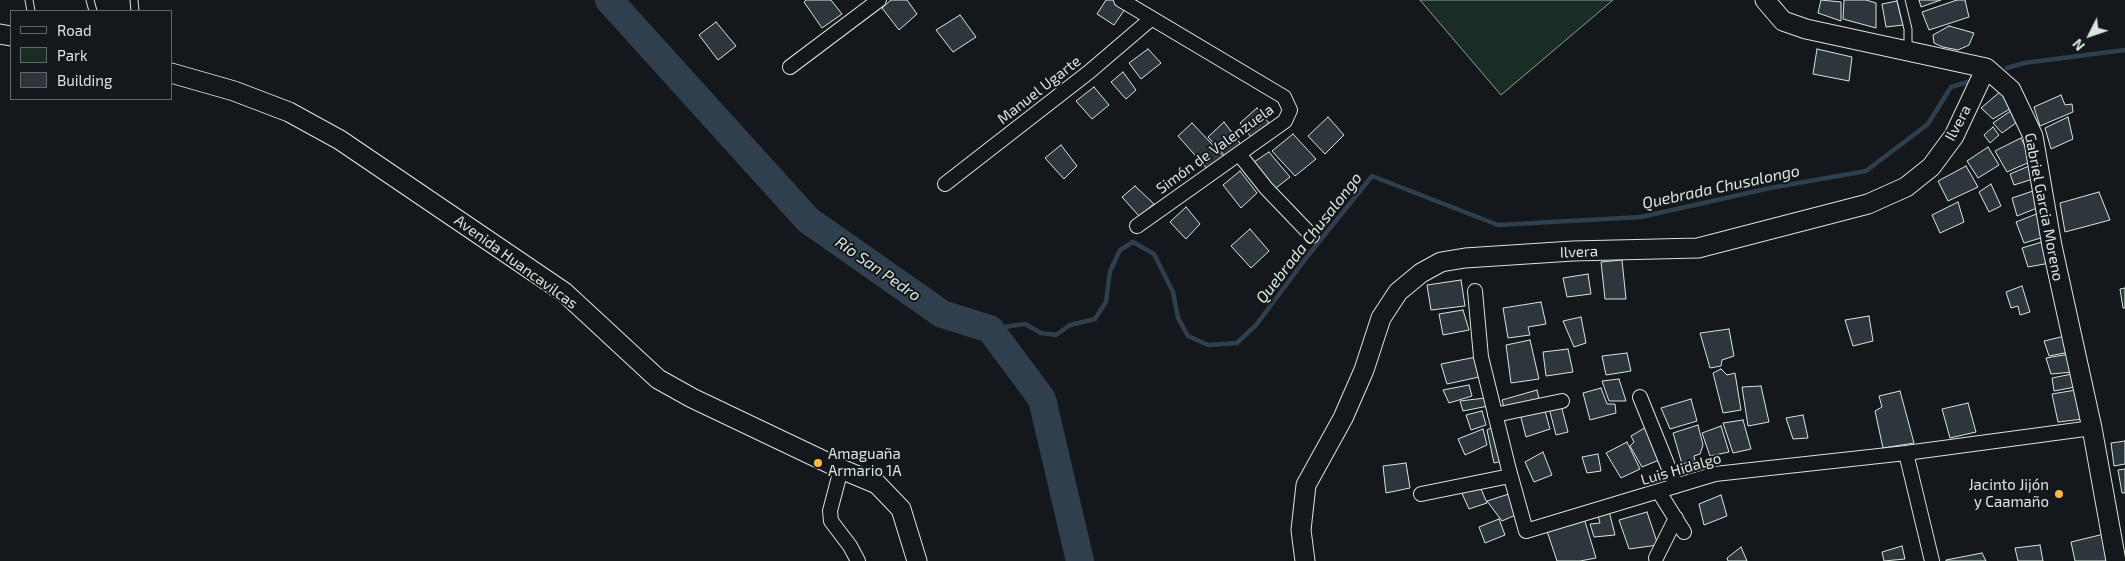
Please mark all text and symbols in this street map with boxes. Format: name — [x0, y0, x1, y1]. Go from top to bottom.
legend — [10, 10, 172, 100]
north arrow — [2065, 10, 2115, 60]
text: Road — [57, 21, 92, 39]
text: N — [2069, 36, 2088, 55]
text: Park — [57, 46, 88, 64]
street label: Manuel Ugarte — [994, 52, 1084, 128]
text: Building — [57, 71, 112, 89]
street label: Simón de Valenzuela — [1153, 100, 1277, 198]
street label: Ilvera — [1941, 102, 1975, 144]
street label: Gabriel Garcia Moreno — [2021, 131, 2067, 283]
water label: Quebrada Chusalongo — [1640, 161, 1802, 213]
water label: Quebrada Chusalongo — [1252, 169, 1366, 307]
street label: Avenida Huancavilcas — [451, 211, 581, 313]
water label: Río San Pedro — [832, 233, 924, 305]
street label: Ilvera — [1560, 242, 1598, 262]
place label: Amaguaña Armario 1A — [828, 445, 902, 480]
street label: Luis Hidalgo — [1639, 449, 1723, 489]
marker: Amaguaña Armario 1A — [812, 457, 824, 469]
place label: Jacinto Jijón y Caamaño — [1969, 476, 2049, 511]
marker: Jacinto Jijón y Caamaño — [2053, 488, 2065, 500]

